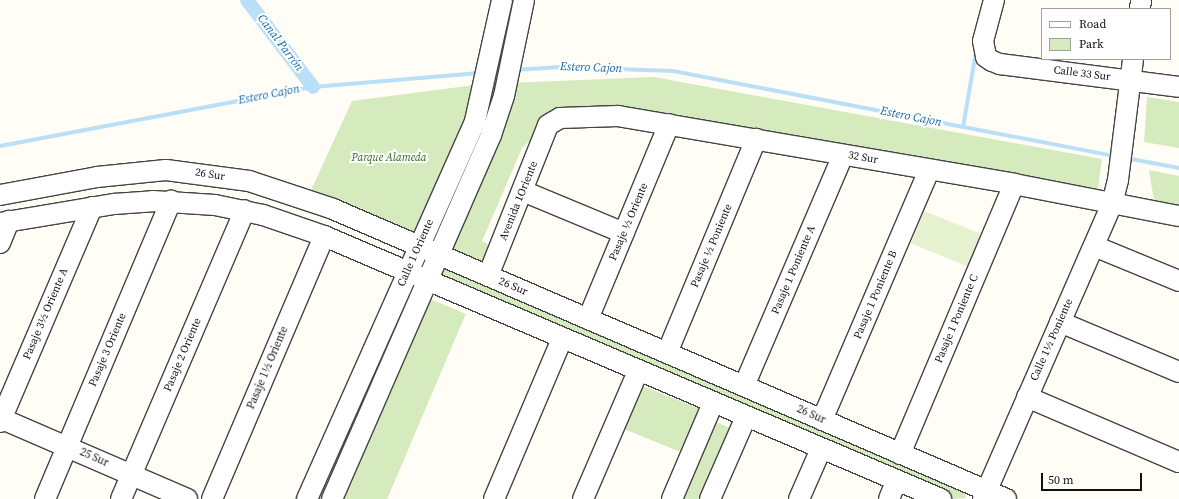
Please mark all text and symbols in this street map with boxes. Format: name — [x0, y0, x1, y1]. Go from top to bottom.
legend — [1041, 8, 1171, 60]
water label: Canal Parrón — [254, 12, 306, 74]
text: Road — [1079, 16, 1106, 32]
text: Park — [1079, 36, 1104, 52]
water label: Estero Cajon — [560, 60, 622, 76]
street label: Calle 33 Sur — [1053, 64, 1111, 84]
water label: Estero Cajon — [237, 82, 301, 108]
water label: Estero Cajon — [879, 104, 943, 130]
street label: 32 Sur — [847, 149, 879, 167]
park label: Parque Alameda — [351, 151, 427, 165]
street label: Avenida 1Oriente — [497, 159, 541, 243]
street label: 26 Sur — [194, 166, 226, 184]
street label: Pasaje ½ Oriente — [607, 181, 651, 263]
street label: Pasaje ½ Poniente — [688, 202, 736, 290]
street label: Calle 1 Oriente — [395, 217, 437, 289]
street label: Pasaje 1 Poniente A — [769, 224, 819, 316]
street label: Pasaje 1 Poniente B — [851, 249, 901, 341]
street label: Pasaje 3½ Oriente A — [21, 266, 71, 362]
street label: Pasaje 1 Poniente C — [932, 273, 982, 365]
street label: 26 Sur — [497, 275, 529, 299]
street label: Calle 1½ Poniente — [1028, 297, 1076, 383]
street label: Pasaje 3 Oriente — [87, 311, 129, 389]
street label: Pasaje 2 Oriente — [162, 316, 204, 394]
street label: Pasaje 1½ Oriente — [245, 325, 291, 411]
street label: 26 Sur — [795, 403, 827, 427]
street label: 25 Sur — [78, 446, 110, 470]
scale bar — [1043, 465, 1144, 491]
text: 50 m — [1048, 472, 1074, 488]

